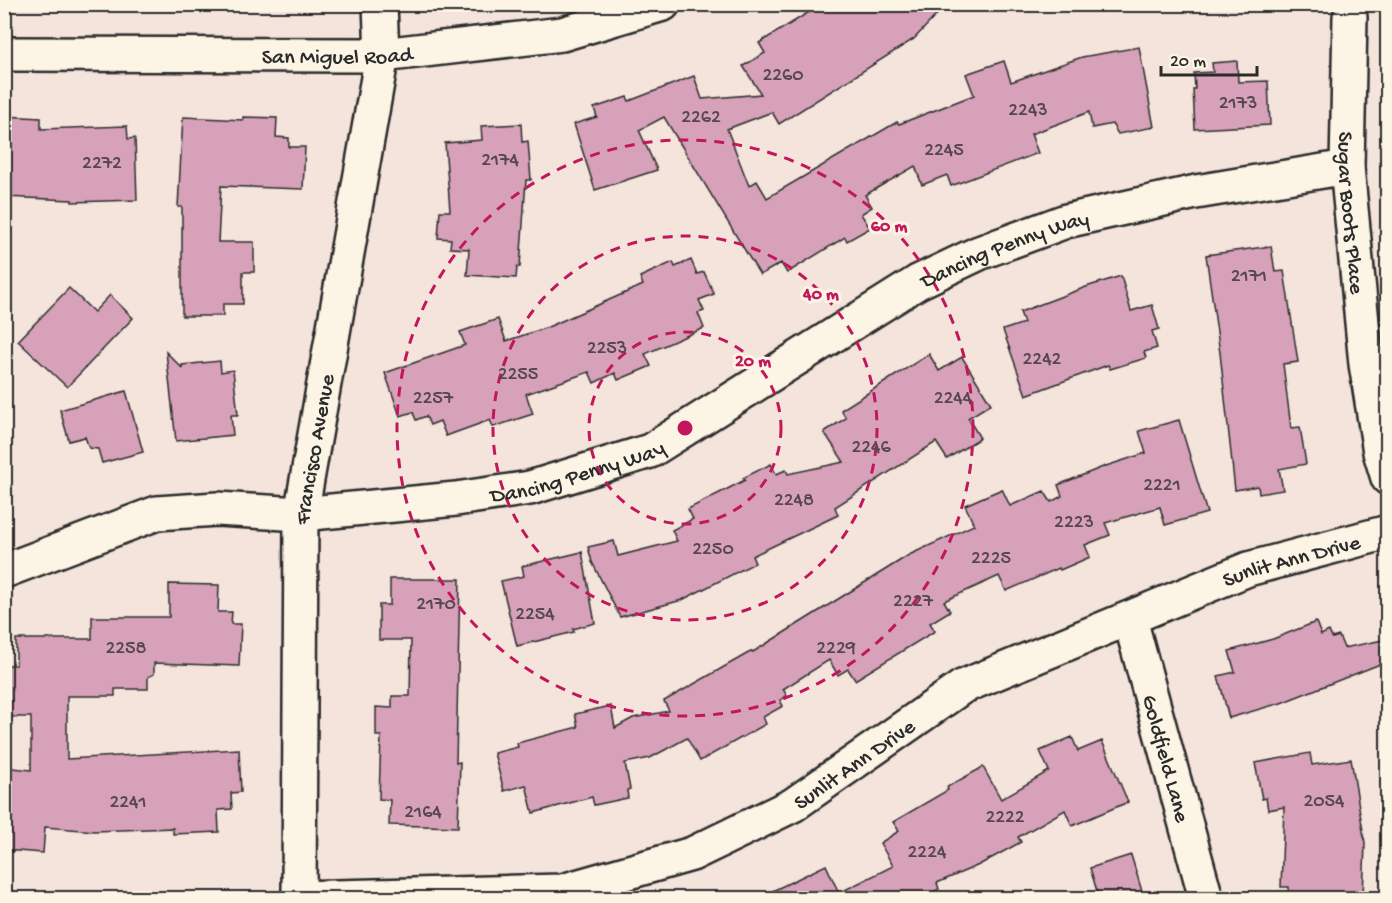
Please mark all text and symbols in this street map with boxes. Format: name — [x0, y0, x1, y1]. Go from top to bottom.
scale bar — [1161, 39, 1257, 77]
street label: San Miguel Road — [262, 42, 416, 72]
text: 20 m — [1170, 52, 1206, 73]
house number: 2260 — [762, 65, 804, 88]
house number: 2173 — [1219, 93, 1257, 116]
house number: 2243 — [1008, 100, 1048, 123]
house number: 2262 — [681, 107, 721, 130]
street label: Sugar Boots Place — [1330, 131, 1368, 296]
house number: 2245 — [924, 140, 964, 163]
house number: 2174 — [481, 150, 519, 173]
house number: 2272 — [82, 153, 122, 176]
street label: Dancing Penny Way — [915, 207, 1092, 297]
text: 60 m — [871, 217, 907, 238]
house number: 2171 — [1231, 266, 1267, 289]
text: 40 m — [802, 285, 839, 306]
house number: 2253 — [587, 338, 627, 361]
house number: 2242 — [1023, 349, 1062, 372]
text: 20 m — [735, 352, 771, 373]
house number: 2255 — [498, 364, 538, 387]
street label: Francisco Avenue — [292, 372, 343, 525]
house number: 2257 — [413, 388, 454, 411]
house number: 2244 — [934, 388, 973, 411]
centre of rings — [675, 418, 695, 438]
street label: Dancing Penny Way — [487, 436, 671, 511]
house number: 2246 — [851, 437, 891, 460]
house number: 2221 — [1143, 475, 1181, 498]
house number: 2248 — [774, 490, 814, 513]
house number: 2223 — [1054, 512, 1094, 535]
street label: Sunlit Ann Drive — [1220, 531, 1364, 595]
house number: 2250 — [692, 539, 734, 562]
house number: 2225 — [971, 548, 1011, 571]
house number: 2227 — [893, 591, 934, 614]
house number: 2170 — [416, 594, 456, 617]
house number: 2254 — [515, 604, 555, 627]
house number: 2258 — [105, 638, 147, 661]
house number: 2229 — [816, 638, 856, 661]
street label: Goldfield Lane — [1134, 692, 1194, 826]
street label: Sunlit Ann Drive — [790, 715, 922, 817]
house number: 2054 — [1303, 791, 1345, 814]
house number: 2241 — [109, 792, 147, 815]
house number: 2164 — [404, 802, 442, 825]
house number: 2222 — [985, 807, 1025, 830]
house number: 2224 — [908, 842, 947, 865]

